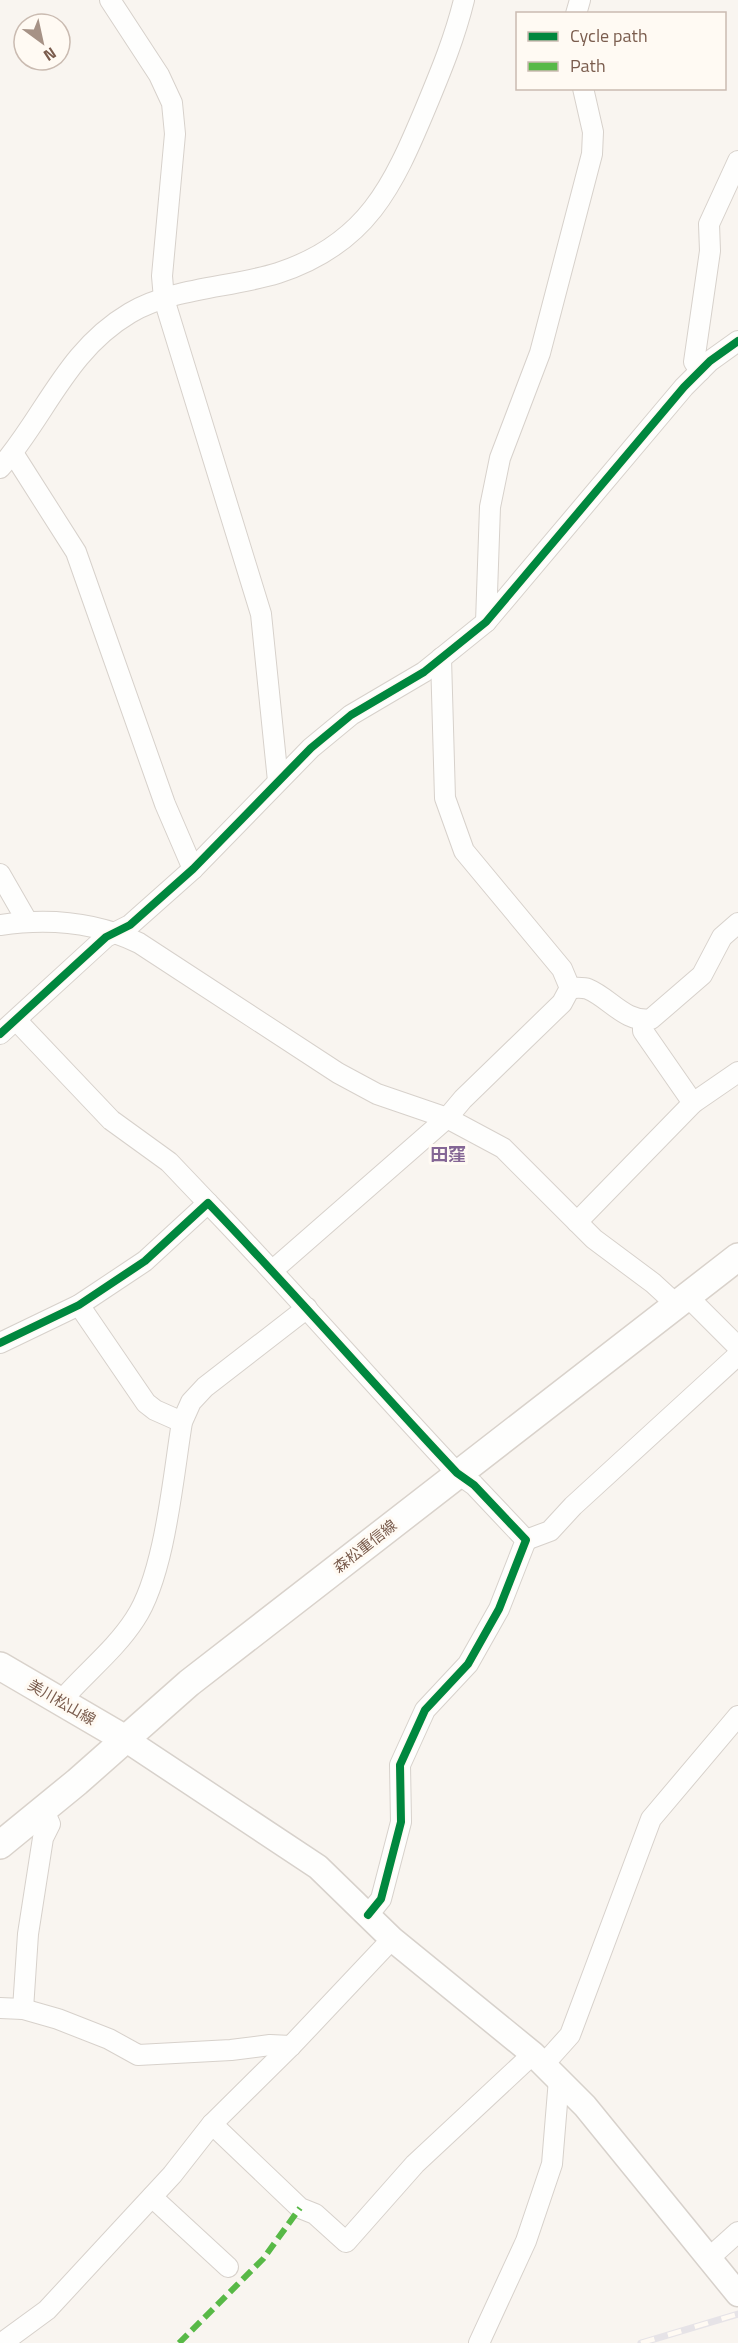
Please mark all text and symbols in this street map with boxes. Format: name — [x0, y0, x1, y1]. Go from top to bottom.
north arrow — [12, 12, 72, 72]
legend — [516, 12, 726, 90]
text: Cycle path — [570, 22, 648, 49]
text: N — [39, 41, 61, 68]
text: Path — [570, 52, 606, 79]
district label: 田窪 — [430, 1141, 466, 1168]
street label: 森松重信線 — [328, 1514, 402, 1578]
street label: 美川松山線 — [24, 1673, 100, 1731]

